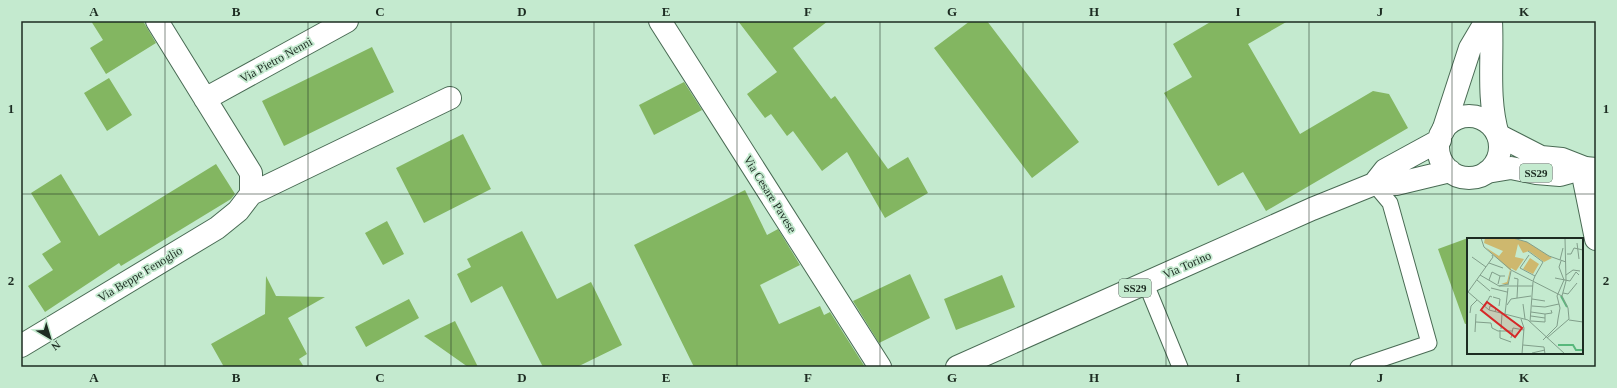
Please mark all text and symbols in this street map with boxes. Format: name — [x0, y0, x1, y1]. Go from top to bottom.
text: A — [89, 4, 99, 19]
text: B — [232, 4, 241, 19]
text: C — [375, 4, 385, 19]
text: D — [517, 4, 527, 19]
text: E — [662, 4, 670, 19]
text: F — [804, 4, 812, 19]
text: G — [947, 4, 957, 19]
text: H — [1089, 4, 1099, 19]
text: I — [1235, 4, 1241, 19]
text: J — [1377, 4, 1384, 19]
text: K — [1519, 4, 1530, 19]
street label: Via Pietro Nenni — [237, 34, 315, 86]
text: 1 — [8, 101, 14, 116]
text: 1 — [1603, 101, 1609, 116]
street label: Via Cesare Pavese — [741, 153, 799, 235]
road number: SS29 — [1520, 164, 1552, 182]
inset map — [1467, 238, 1583, 354]
street label: Via Beppe Fenoglio — [95, 243, 185, 305]
street label: Via Torino — [1161, 248, 1213, 282]
text: 2 — [8, 273, 14, 288]
text: 2 — [1603, 273, 1609, 288]
road number: SS29 — [1119, 279, 1151, 297]
north arrow — [30, 318, 70, 358]
text: N — [49, 339, 63, 353]
text: A — [89, 370, 99, 385]
text: B — [232, 370, 241, 385]
text: C — [375, 370, 385, 385]
text: D — [517, 370, 527, 385]
text: E — [662, 370, 670, 385]
text: F — [804, 370, 812, 385]
text: G — [947, 370, 957, 385]
text: H — [1089, 370, 1099, 385]
text: I — [1235, 370, 1241, 385]
text: J — [1377, 370, 1384, 385]
text: K — [1519, 370, 1530, 385]

